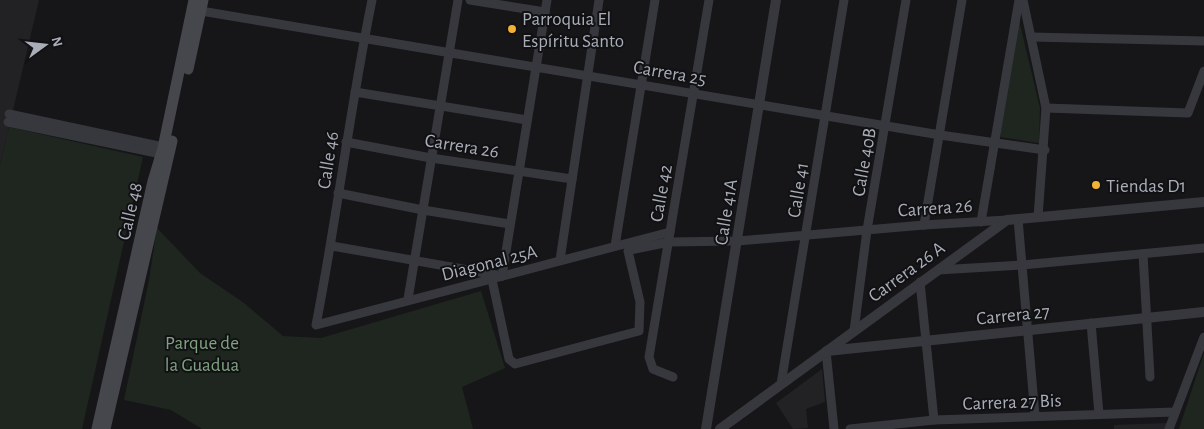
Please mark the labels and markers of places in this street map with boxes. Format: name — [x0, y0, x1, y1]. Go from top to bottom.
place label: Parroquia El Espíritu Santo — [522, 10, 624, 51]
marker: Parroquia El Espíritu Santo — [506, 23, 518, 35]
place label: Tiendas D1 — [1106, 177, 1186, 196]
marker: Tiendas D1 — [1090, 179, 1102, 191]

